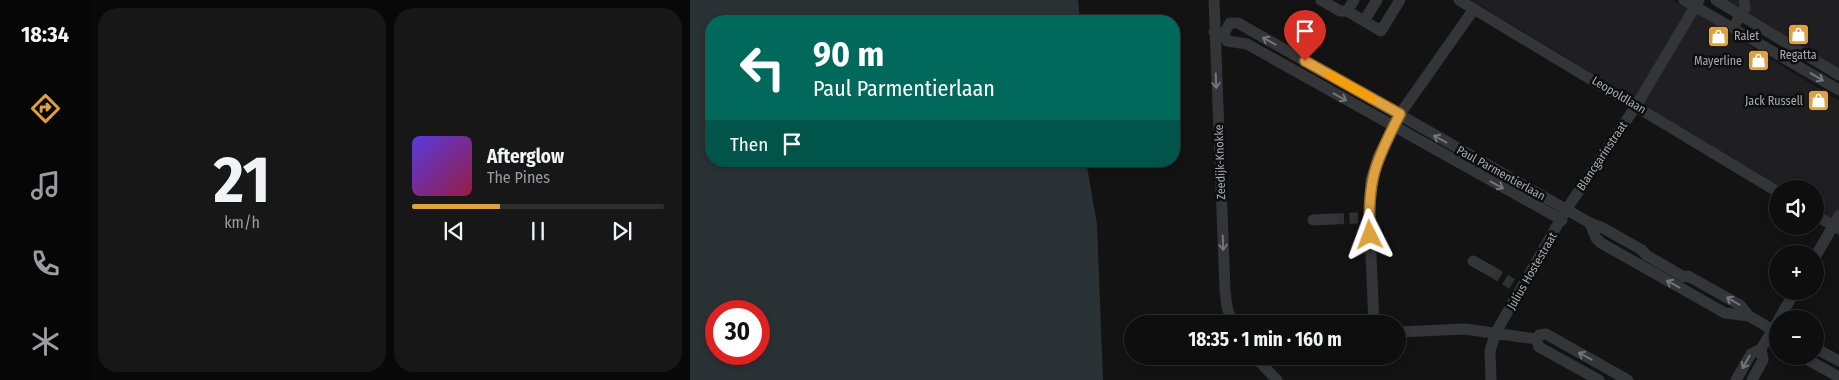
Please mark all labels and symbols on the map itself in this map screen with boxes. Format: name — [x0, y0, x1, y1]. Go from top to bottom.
pin — [1284, 10, 1326, 61]
shop icon: Regatta — [1786, 22, 1810, 46]
shop icon: Ralet — [1706, 24, 1730, 48]
place label: Ralet — [1734, 29, 1759, 43]
one-way arrow — [1262, 35, 1276, 45]
place label: Regatta — [1779, 48, 1817, 62]
shop icon: Mayerline — [1746, 49, 1770, 73]
place label: Mayerline — [1694, 54, 1742, 68]
one-way arrow — [1809, 72, 1823, 82]
one-way arrow — [1212, 73, 1221, 89]
street label: Leopoldlaan — [1589, 73, 1649, 117]
shop icon: Jack Russell — [1807, 89, 1831, 113]
one-way arrow — [1333, 92, 1347, 102]
place label: Jack Russell — [1745, 94, 1803, 108]
street label: Blancgarinstraat — [1574, 119, 1630, 193]
street label: Zeedijk-Knokke — [1212, 124, 1228, 200]
one-way arrow — [1433, 133, 1448, 143]
street label: Paul Parmentierlaan — [1454, 143, 1548, 203]
one-way arrow — [1489, 181, 1504, 190]
position arrow — [1343, 208, 1395, 260]
street label: Julius Hostestraat — [1504, 230, 1560, 312]
one-way arrow — [1218, 234, 1228, 251]
one-way arrow — [1667, 278, 1681, 288]
one-way arrow — [1727, 296, 1741, 306]
speed limit sign: 30 — [705, 300, 770, 365]
one-way arrow — [1579, 350, 1593, 360]
one-way arrow — [1741, 354, 1750, 369]

